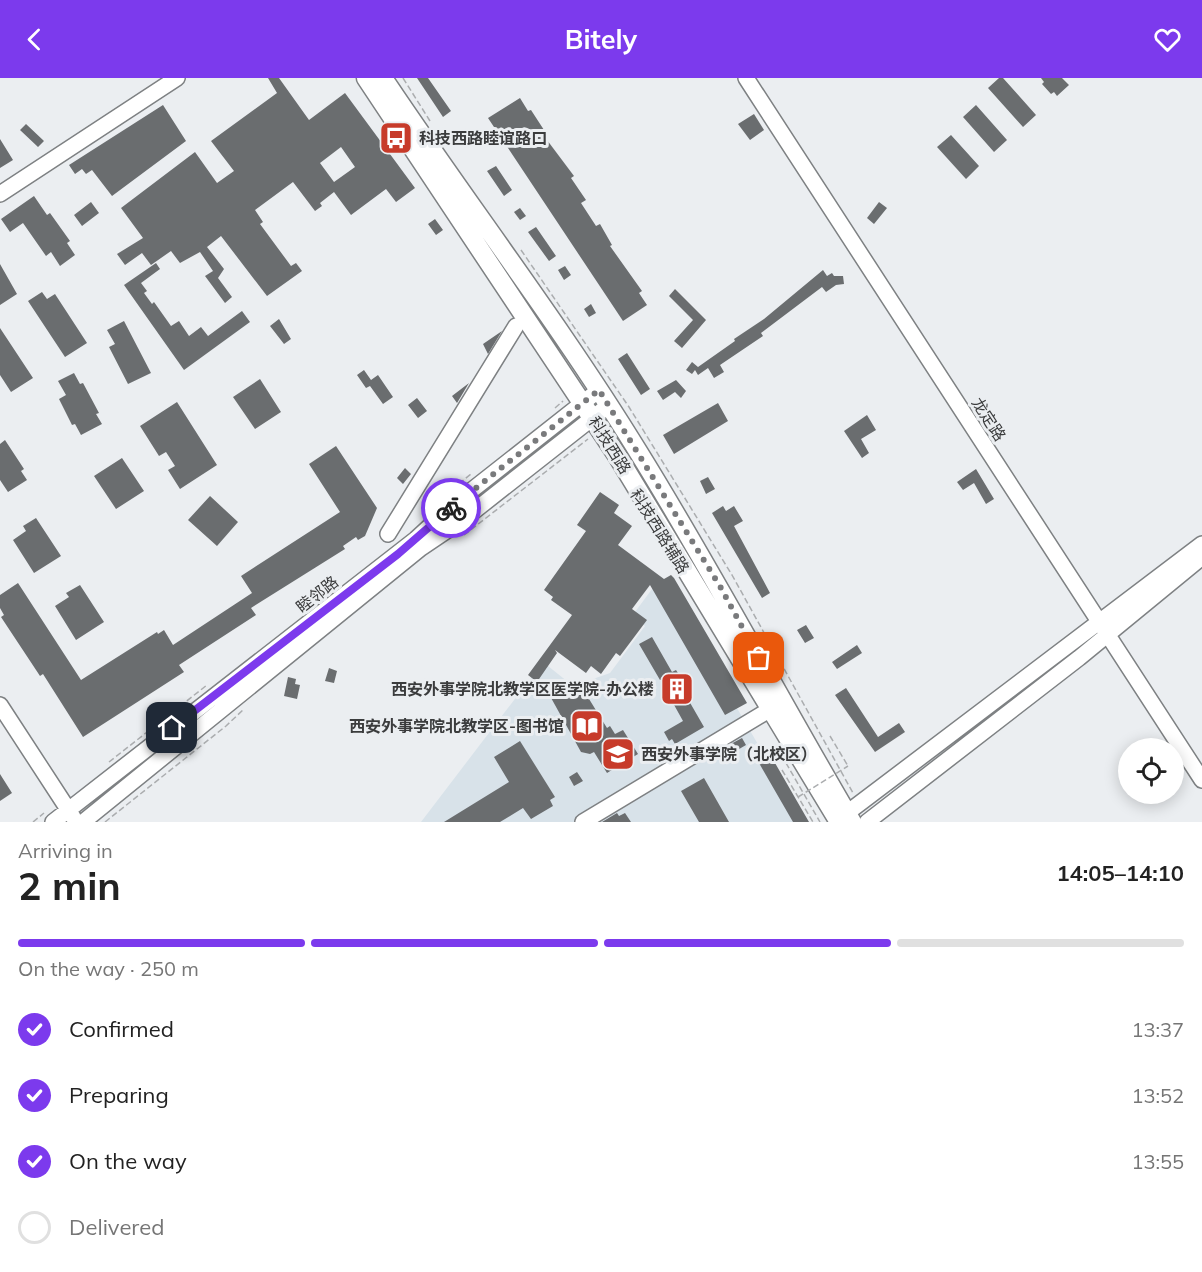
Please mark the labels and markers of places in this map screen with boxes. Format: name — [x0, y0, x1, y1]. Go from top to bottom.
bus stop icon: 科技西路睦谊路口 — [378, 120, 414, 156]
place label: 科技西路睦谊路口 — [419, 128, 547, 148]
pin — [733, 632, 784, 683]
building icon: 西安外事学院北教学区医学院-办公楼 — [659, 671, 695, 707]
place label: 西安外事学院北教学区医学院-办公楼 — [391, 679, 654, 699]
pin — [146, 702, 197, 753]
library icon: 西安外事学院北教学区-图书馆 — [569, 708, 605, 744]
place label: 西安外事学院北教学区-图书馆 — [349, 716, 564, 736]
school or university icon: 西安外事学院（北校区） — [600, 736, 636, 772]
place label: 西安外事学院（北校区） — [641, 744, 817, 764]

